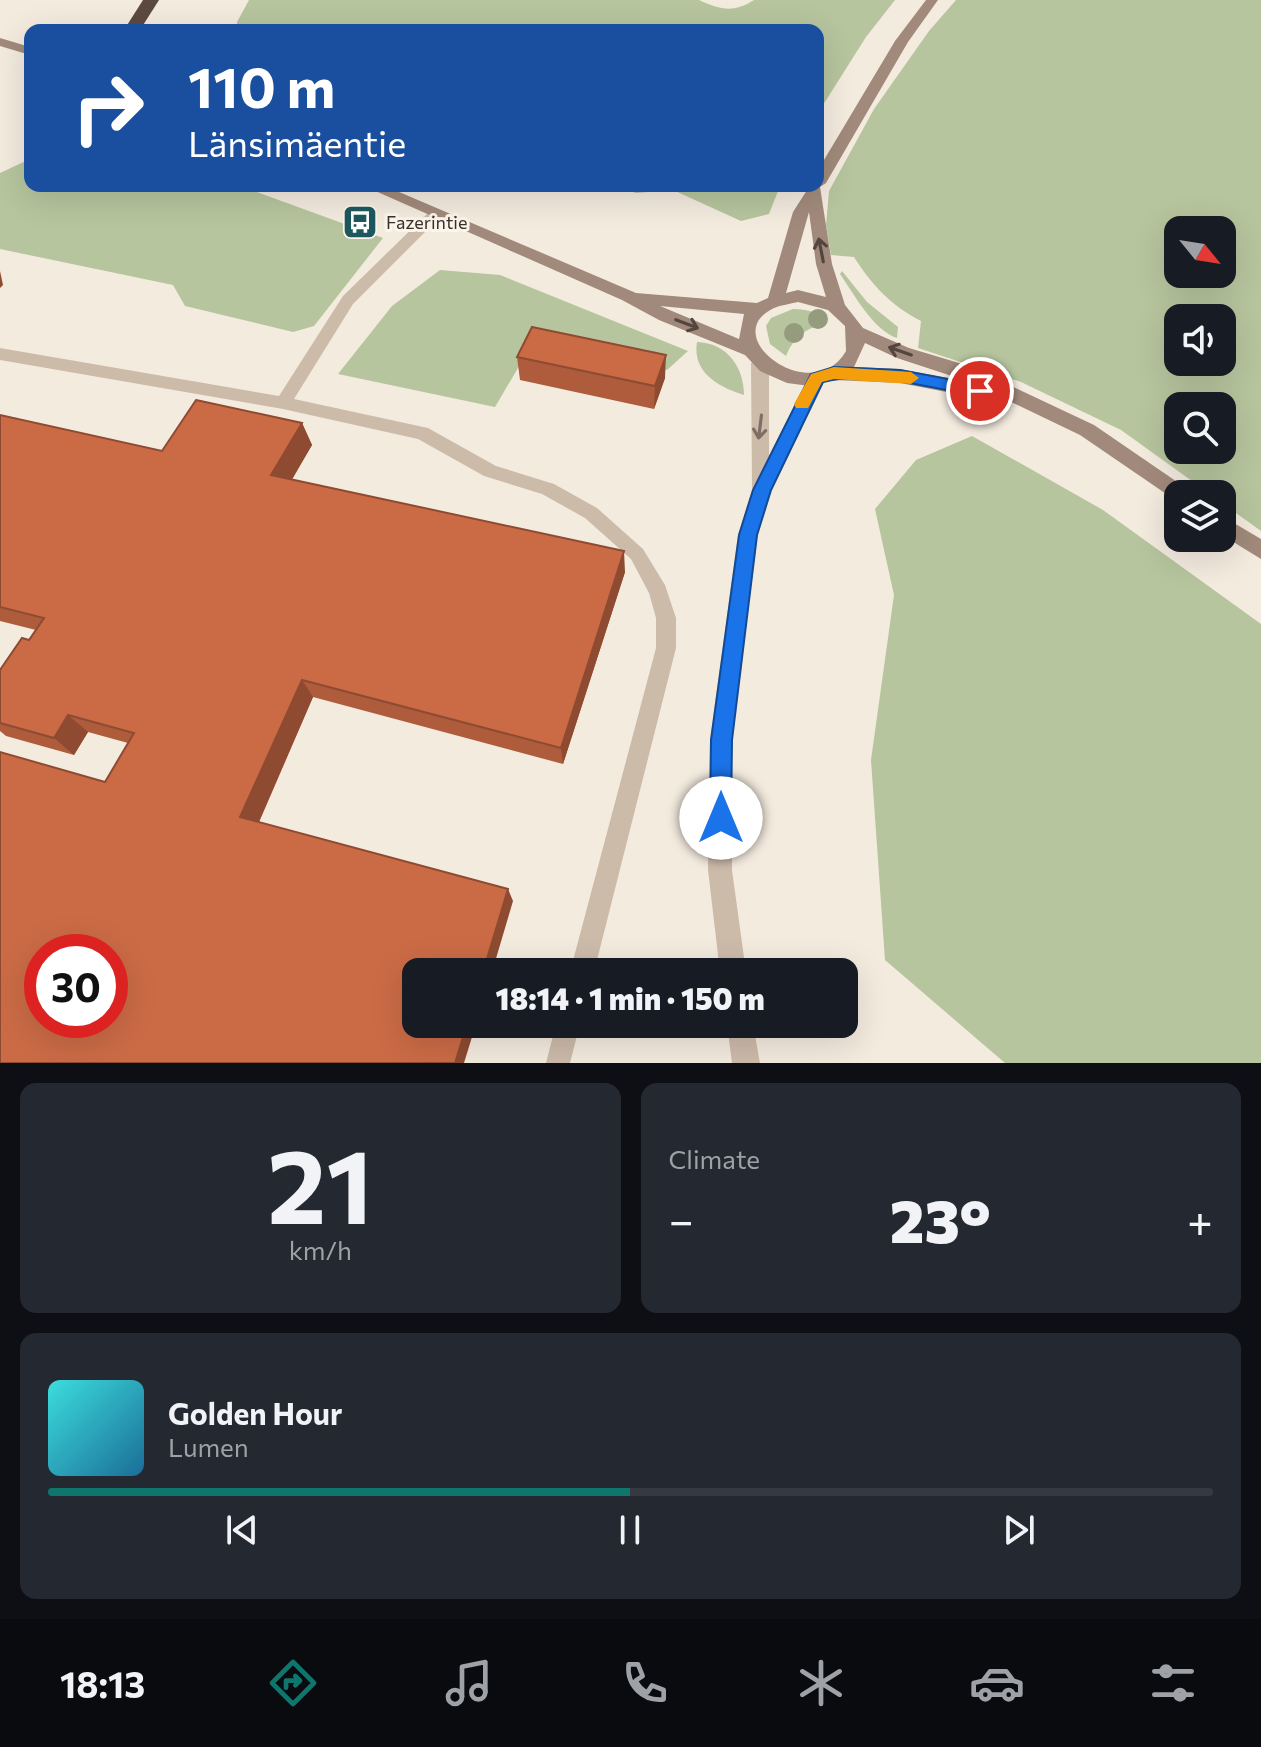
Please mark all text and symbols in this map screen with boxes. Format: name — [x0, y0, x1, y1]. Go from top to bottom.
text: 110 m — [188, 51, 335, 120]
icon: right — [56, 56, 160, 160]
text: Länsimäentie — [188, 120, 406, 164]
bus stop icon: Fazerintie — [341, 203, 379, 241]
place label: Fazerintie — [386, 211, 467, 233]
north arrow — [1164, 216, 1236, 288]
map controls — [1164, 216, 1236, 552]
one-way arrow — [813, 238, 828, 264]
button: sound — [1164, 304, 1236, 376]
one-way arrow — [675, 318, 699, 332]
one-way arrow — [888, 343, 913, 358]
pin — [946, 357, 1014, 425]
icon: arrive — [958, 369, 1002, 413]
button: search — [1164, 392, 1236, 464]
one-way arrow — [752, 414, 767, 439]
button: layers — [1164, 480, 1236, 552]
position arrow — [679, 776, 763, 860]
speed limit sign: 30 — [24, 934, 128, 1038]
text: 18:14 · 1 min · 150 m — [495, 979, 765, 1016]
text: 21 — [267, 1118, 373, 1245]
text: Climate — [669, 1143, 760, 1174]
text: 23° — [890, 1182, 991, 1255]
text: − — [669, 1192, 694, 1246]
text: + — [1187, 1192, 1213, 1246]
text: km/h — [289, 1234, 352, 1265]
text: Golden Hour — [168, 1394, 342, 1431]
text: Lumen — [168, 1431, 249, 1462]
icon: previous — [220, 1508, 264, 1552]
icon: pause — [608, 1508, 652, 1552]
icon: next — [997, 1508, 1041, 1552]
icon: directions — [265, 1655, 321, 1711]
icon: music — [441, 1655, 497, 1711]
icon: phone — [617, 1655, 673, 1711]
icon: climate — [793, 1655, 849, 1711]
icon: car — [969, 1655, 1025, 1711]
icon: filters — [1145, 1655, 1201, 1711]
text: 18:13 — [60, 1661, 145, 1705]

